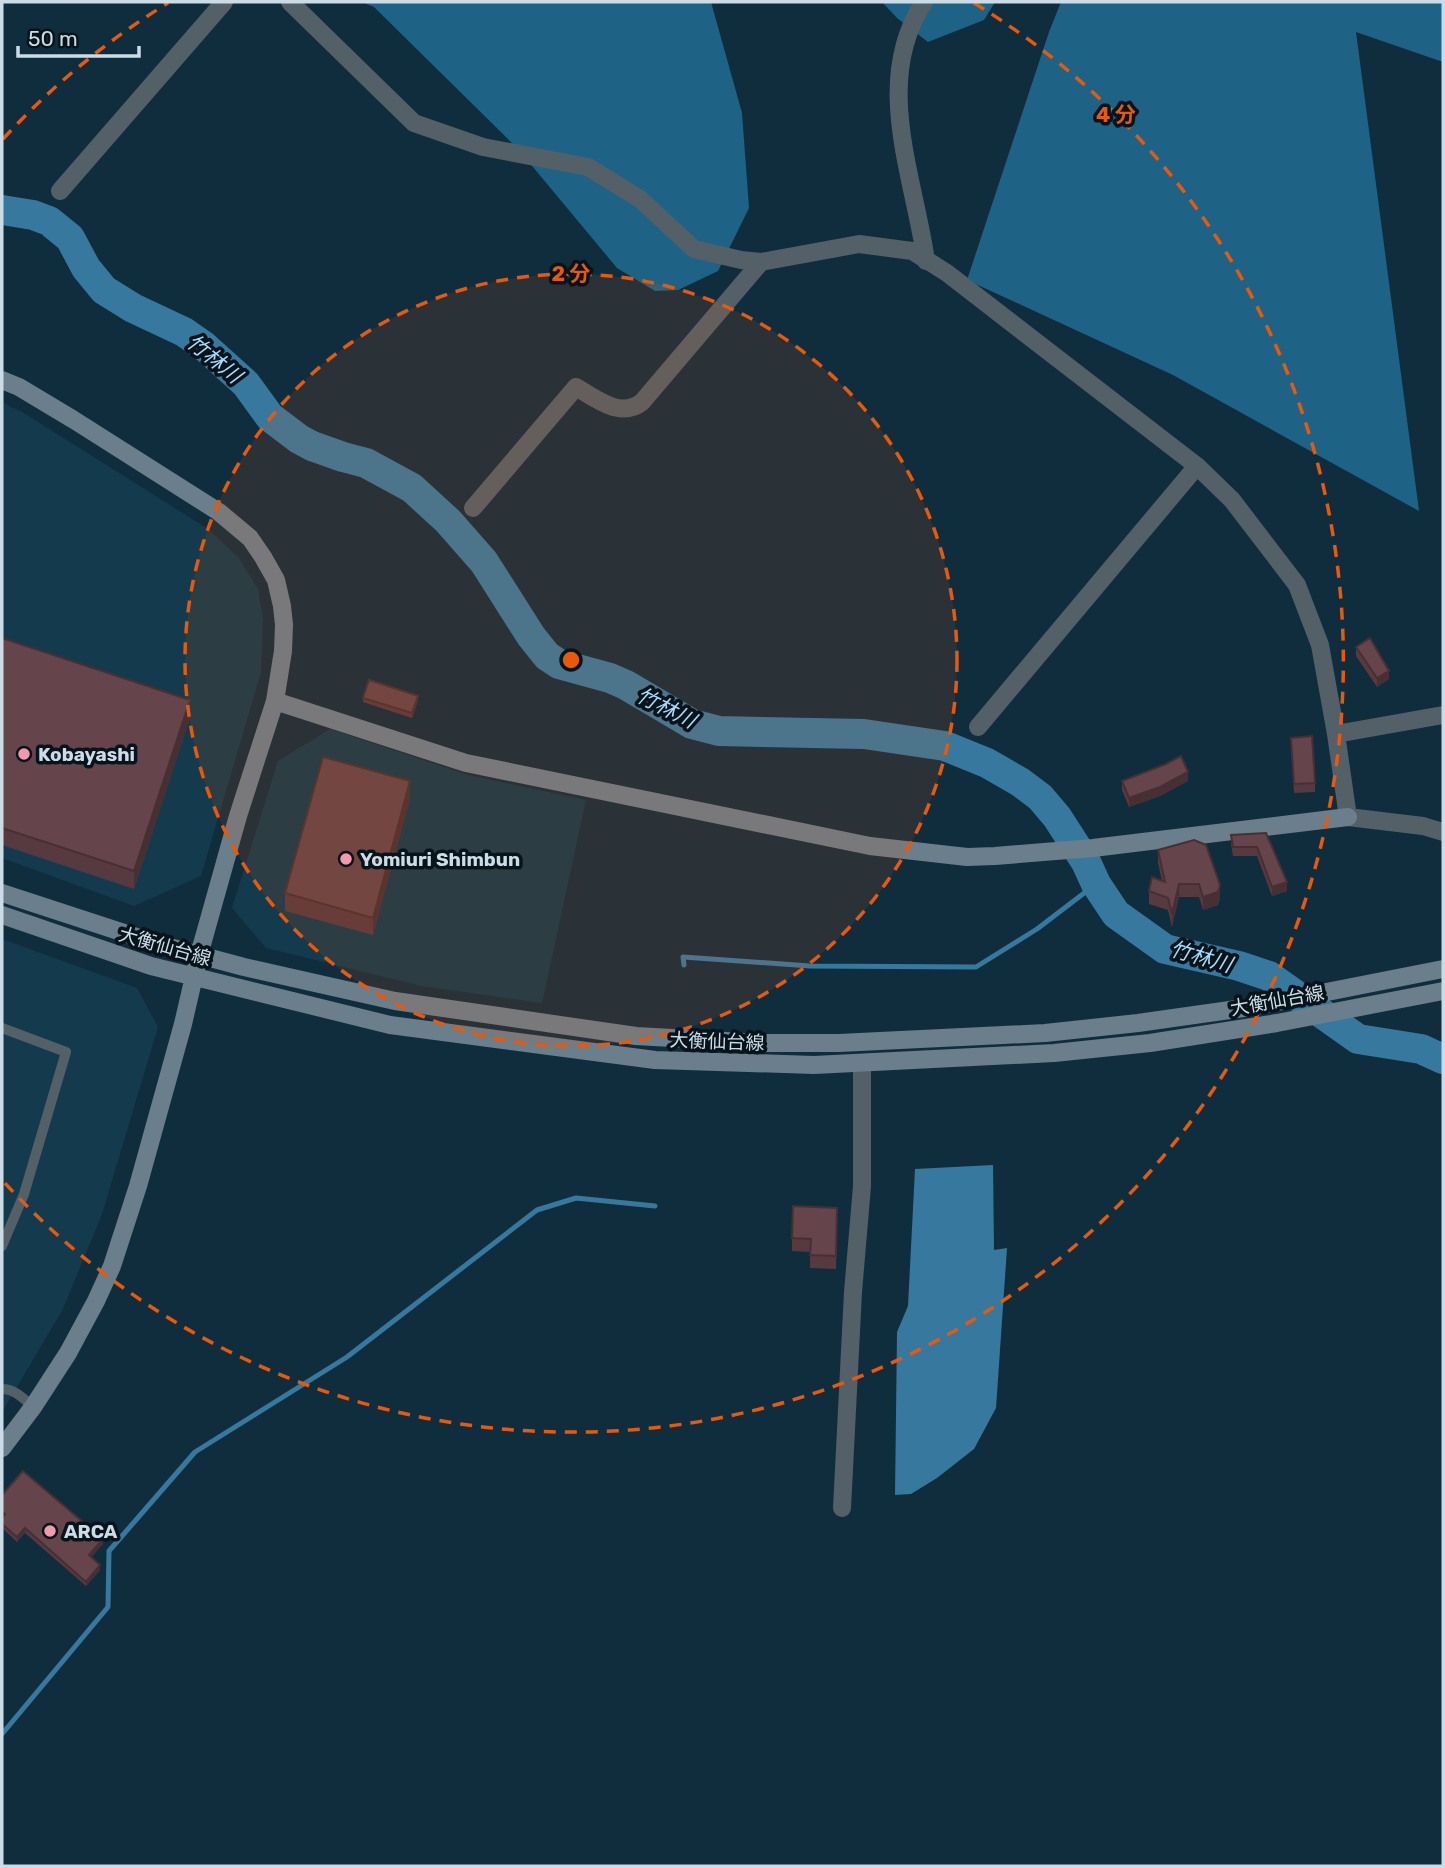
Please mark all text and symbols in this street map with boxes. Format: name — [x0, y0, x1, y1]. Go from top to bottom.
scale bar — [18, 14, 138, 58]
text: 50 m — [28, 26, 78, 51]
text: 4 分 — [1096, 102, 1136, 127]
text: 2 分 — [551, 261, 591, 286]
water label: 竹林川 — [182, 329, 248, 389]
centre of rings — [559, 648, 583, 672]
water label: 竹林川 — [632, 682, 702, 734]
place label: Kobayashi — [38, 743, 135, 766]
marker: Kobayashi — [16, 746, 32, 762]
place label: Yomiuri Shimbun — [360, 848, 520, 871]
marker: Yomiuri Shimbun — [338, 851, 354, 867]
street label: 大衡仙台線 — [116, 922, 214, 971]
water label: 竹林川 — [1167, 936, 1237, 978]
street label: 大衡仙台線 — [1228, 981, 1326, 1020]
street label: 大衡仙台線 — [669, 1028, 765, 1055]
place label: ARCA — [64, 1520, 118, 1543]
marker: ARCA — [42, 1523, 58, 1539]

